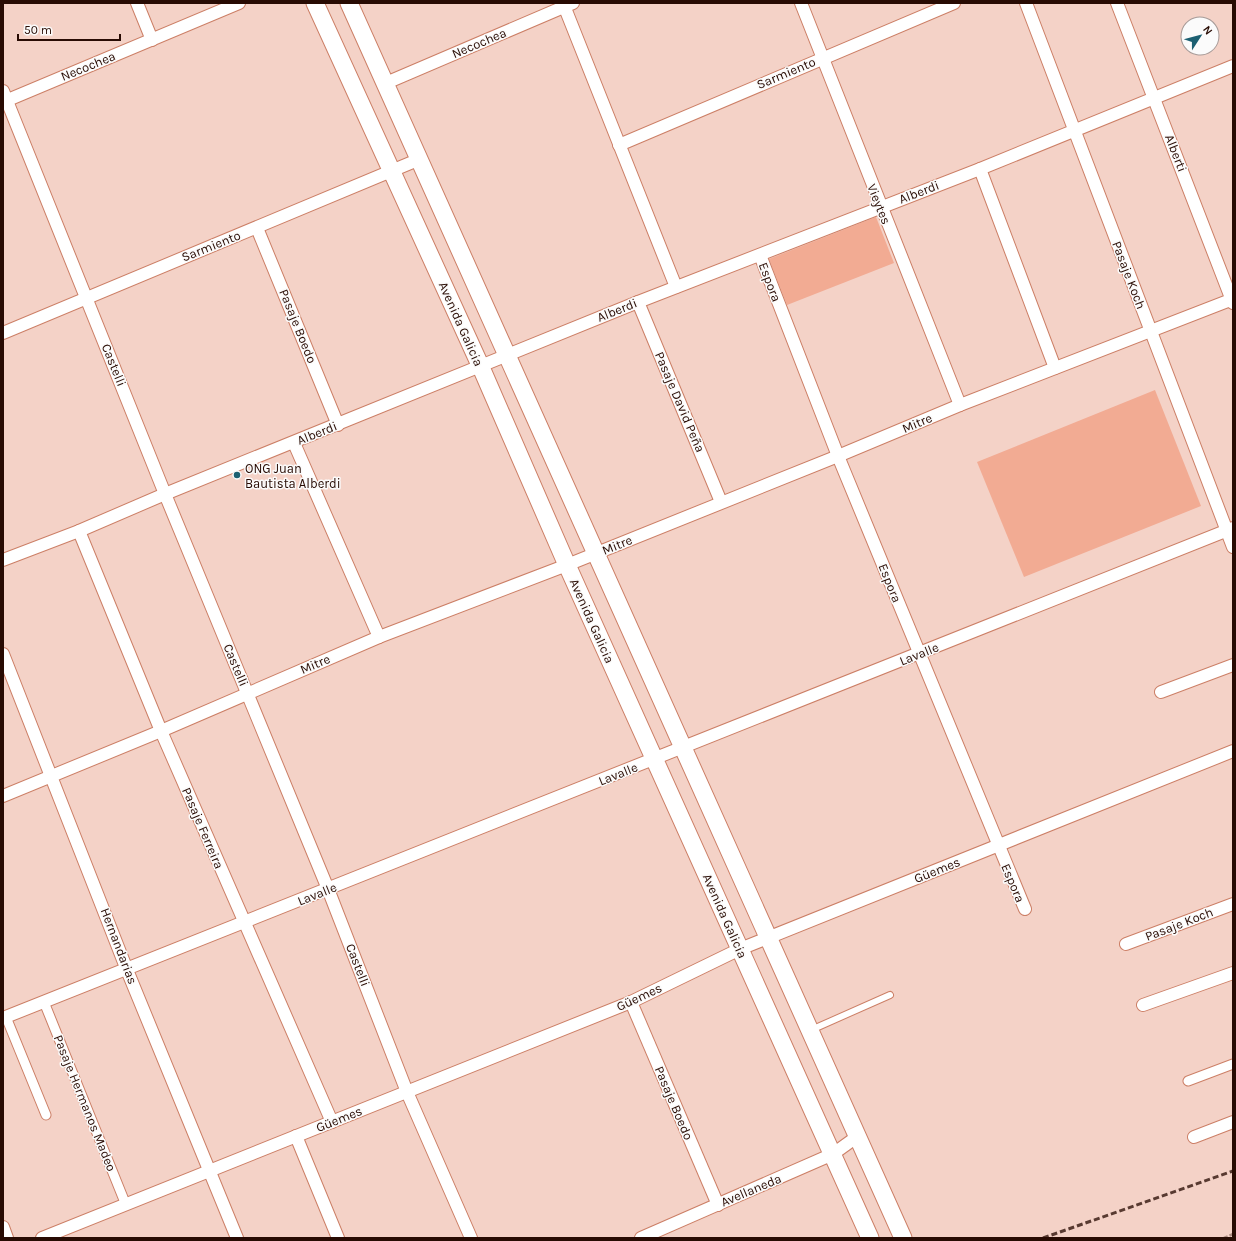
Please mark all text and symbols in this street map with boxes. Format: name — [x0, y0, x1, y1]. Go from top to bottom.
scale bar — [18, 16, 120, 42]
north arrow — [1180, 16, 1220, 56]
text: 50 m — [24, 23, 52, 37]
text: N — [1200, 23, 1215, 37]
street label: Necochea — [449, 25, 509, 61]
street label: Necochea — [58, 48, 118, 84]
street label: Sarmiento — [754, 54, 818, 92]
street label: Alberti — [1162, 132, 1190, 174]
street label: Alberdi — [897, 178, 941, 206]
street label: Vieytes — [864, 182, 894, 227]
street label: Sarmiento — [179, 227, 243, 265]
street label: Pasaje Koch — [1109, 239, 1149, 311]
street label: Espora — [756, 260, 784, 304]
street label: Avenida Galicia — [436, 279, 486, 369]
street label: Pasaje Boedo — [276, 287, 320, 365]
street label: Alberdi — [595, 295, 639, 325]
street label: Castelli — [99, 341, 129, 389]
street label: Pasaje David Peña — [652, 349, 708, 455]
street label: Mitre — [900, 410, 935, 436]
street label: Alberdi — [295, 418, 339, 448]
place label: ONG Juan Bautista Alberdi — [245, 461, 341, 491]
marker: ONG Juan Bautista Alberdi — [232, 470, 242, 480]
street label: Mitre — [600, 532, 635, 558]
street label: Espora — [875, 561, 905, 605]
street label: Avenida Galicia — [567, 576, 617, 666]
street label: Lavalle — [897, 639, 941, 669]
street label: Castelli — [220, 642, 252, 688]
street label: Mitre — [298, 651, 333, 677]
street label: Lavalle — [596, 759, 640, 789]
street label: Pasaje Ferreira — [179, 785, 227, 871]
street label: Güemes — [912, 854, 962, 886]
street label: Espora — [998, 861, 1028, 905]
street label: Avenida Galicia — [700, 871, 750, 961]
street label: Lavalle — [295, 879, 339, 909]
street label: Pasaje Koch — [1143, 904, 1215, 944]
street label: Hernandarias — [98, 906, 140, 986]
street label: Castelli — [343, 941, 373, 989]
street label: Güemes — [614, 980, 664, 1014]
street label: Pasaje Hermanos Madeo — [51, 1032, 119, 1174]
street label: Pasaje Boedo — [652, 1064, 696, 1142]
street label: Güemes — [314, 1103, 364, 1135]
street label: Avellaneda — [719, 1171, 783, 1209]

